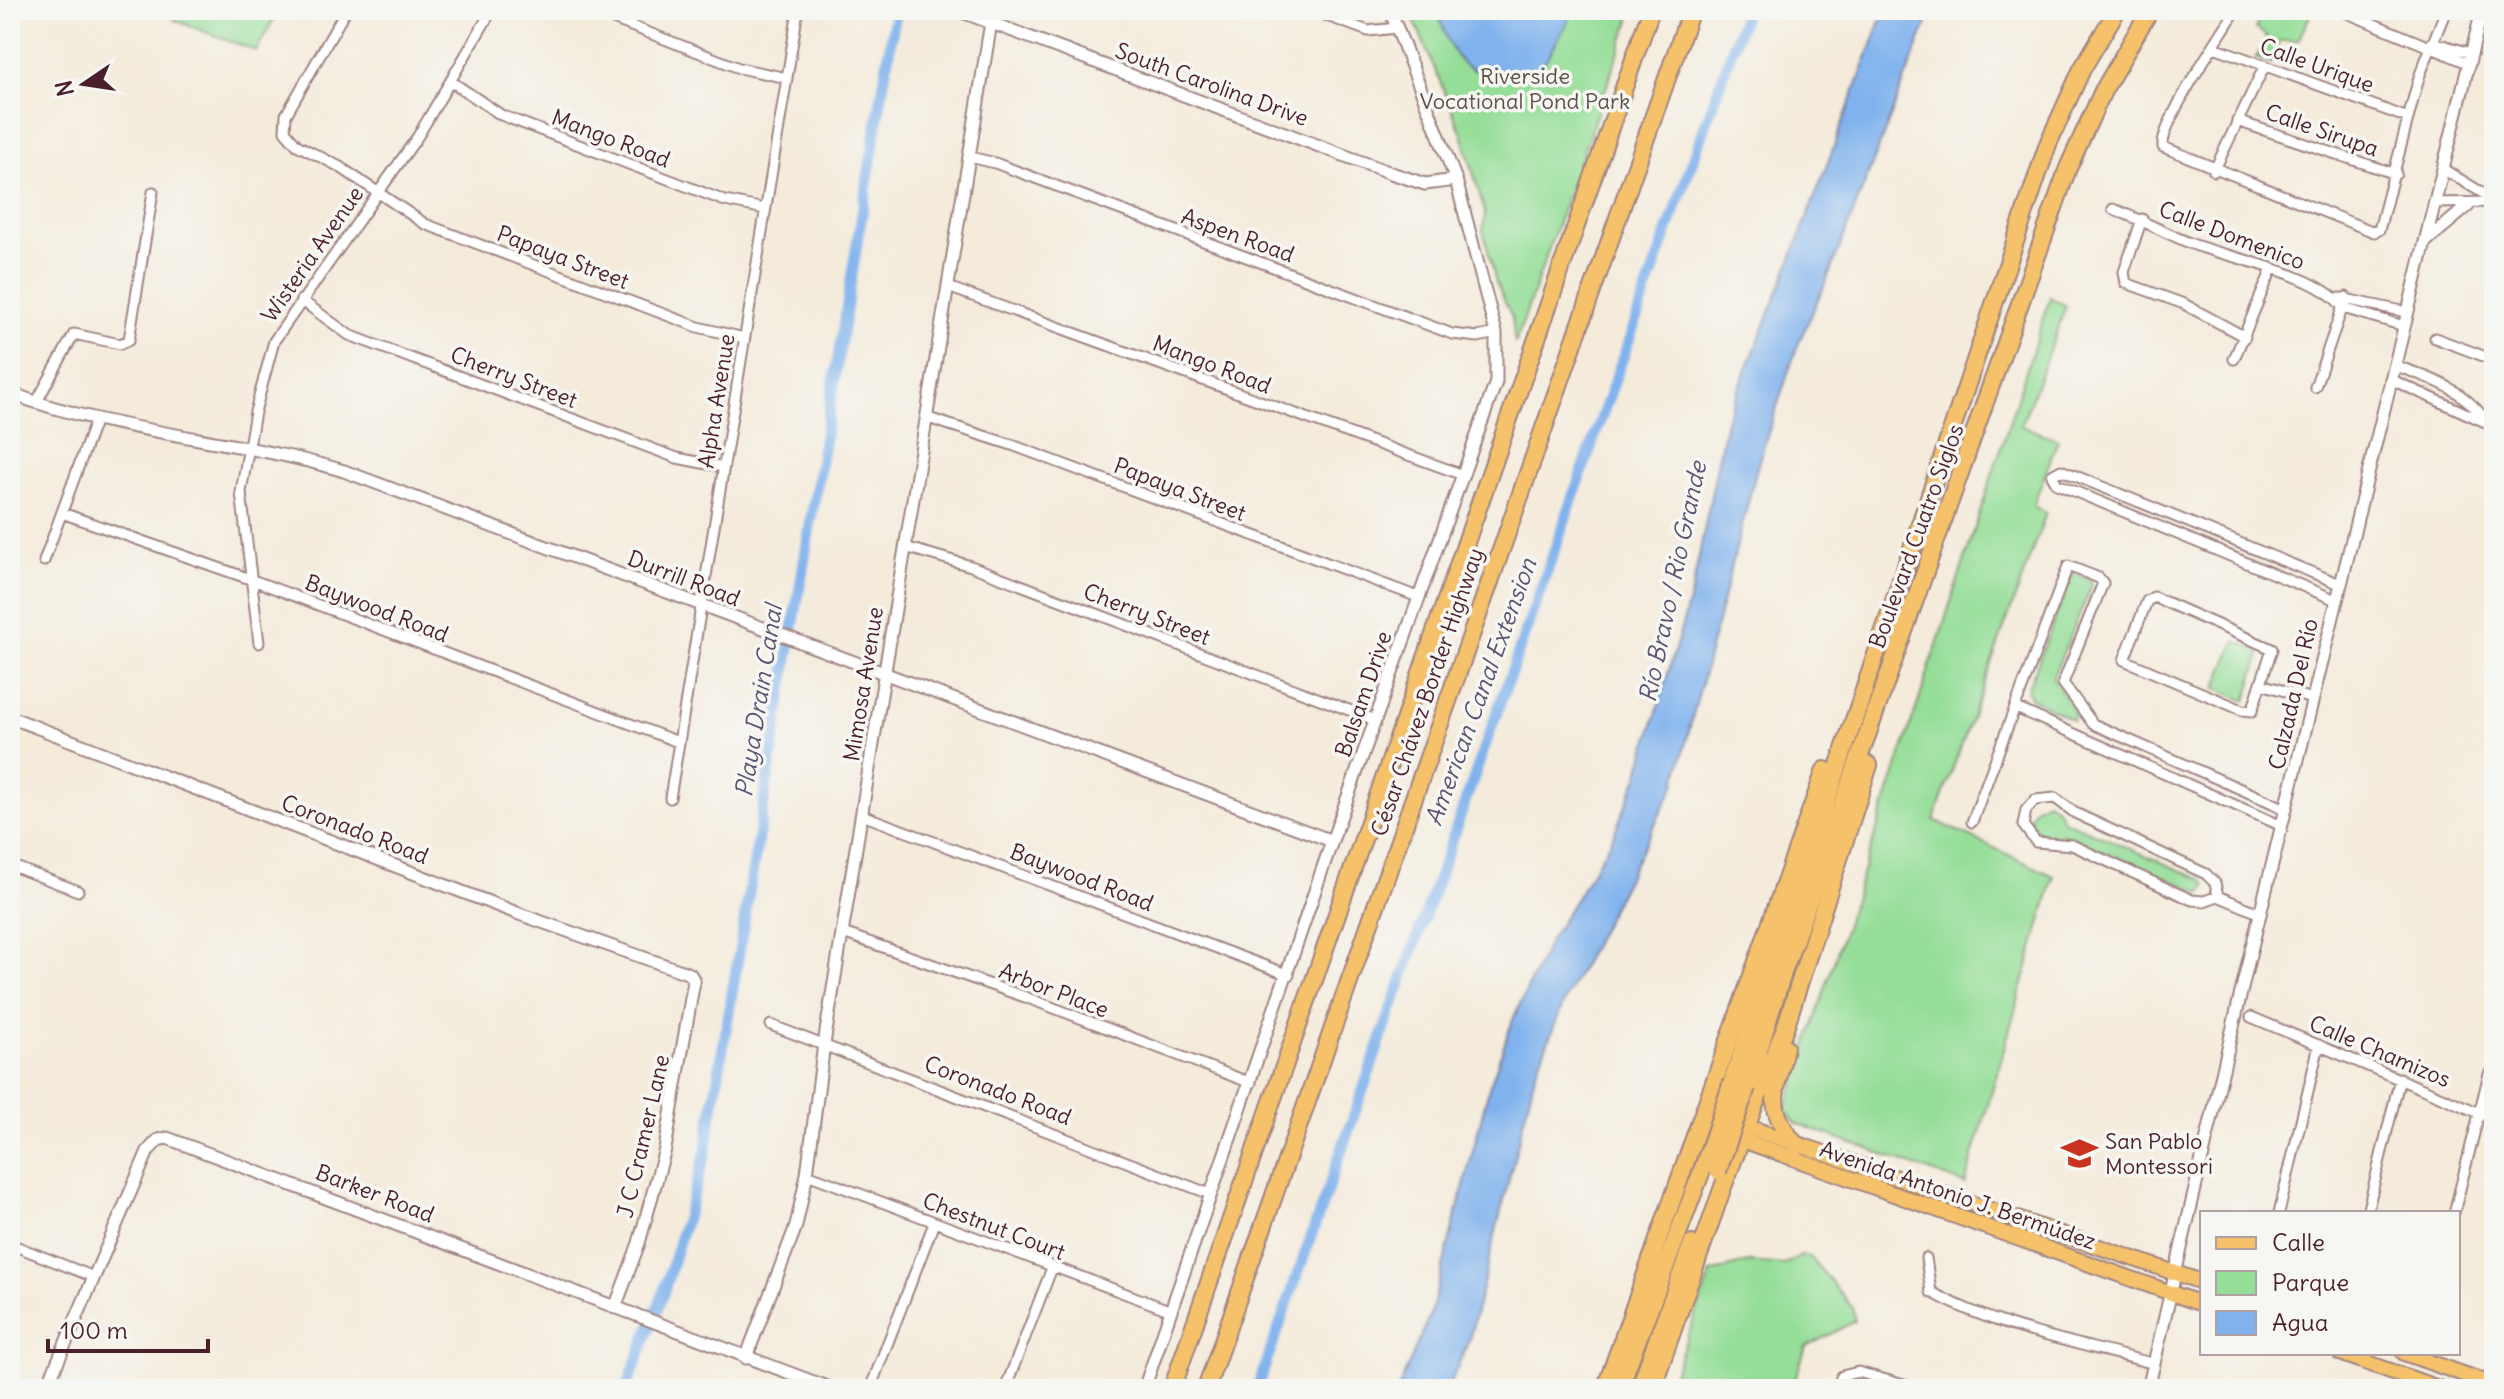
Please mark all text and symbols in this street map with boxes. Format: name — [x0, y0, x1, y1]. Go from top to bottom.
street label: Calle Urique — [2256, 31, 2378, 99]
street label: South Carolina Drive — [1112, 36, 1312, 132]
north arrow — [44, 44, 124, 124]
park label: Riverside Vocational Pond Park — [1420, 62, 1630, 115]
text: N — [49, 78, 80, 99]
street label: Calle Sirupa — [2262, 98, 2382, 162]
street label: Mango Road — [548, 103, 674, 173]
street label: Wisteria Avenue — [255, 181, 369, 327]
street label: Calle Domenico — [2155, 194, 2309, 276]
street label: Aspen Road — [1178, 202, 1298, 268]
street label: Papaya Street — [493, 219, 633, 295]
street label: Mango Road — [1149, 329, 1275, 399]
street label: Alpha Avenue — [692, 332, 740, 470]
street label: Cherry Street — [447, 340, 581, 414]
street label: Boulevard Cuatro Siglos — [1862, 420, 1970, 652]
street label: Papaya Street — [1110, 451, 1250, 527]
water label: Río Bravo / Rio Grande — [1632, 457, 1713, 705]
street label: Durrill Road — [624, 544, 744, 612]
street label: César Chávez Border Highway — [1364, 544, 1490, 840]
water label: American Canal Extension — [1418, 553, 1543, 829]
street label: Baywood Road — [301, 568, 453, 648]
street label: Cherry Street — [1080, 577, 1214, 651]
water label: Playa Drain Canal — [728, 599, 789, 799]
street label: Mimosa Avenue — [837, 605, 889, 763]
street label: Calzada Del Río — [2262, 616, 2324, 772]
street label: Balsam Drive — [1328, 627, 1398, 761]
street label: Coronado Road — [278, 788, 432, 870]
street label: Baywood Road — [1006, 837, 1158, 917]
street label: Arbor Place — [995, 956, 1113, 1024]
street label: Calle Chamizos — [2305, 1009, 2455, 1093]
street label: Coronado Road — [921, 1049, 1075, 1131]
street label: J C Cramer Lane — [611, 1052, 675, 1220]
place label: San Pablo Montessori — [2105, 1127, 2213, 1180]
street label: Avenida Antonio J. Bermúdez — [1816, 1135, 2100, 1255]
school or university icon: San Pablo Montessori — [2060, 1135, 2098, 1173]
street label: Barker Road — [312, 1158, 438, 1228]
street label: Chestnut Court — [919, 1186, 1069, 1266]
legend — [2200, 1211, 2460, 1355]
text: Calle — [2272, 1227, 2325, 1257]
text: Parque — [2272, 1267, 2349, 1297]
scale bar — [48, 1303, 208, 1353]
text: Agua — [2272, 1307, 2328, 1337]
text: 100 m — [60, 1315, 128, 1345]

